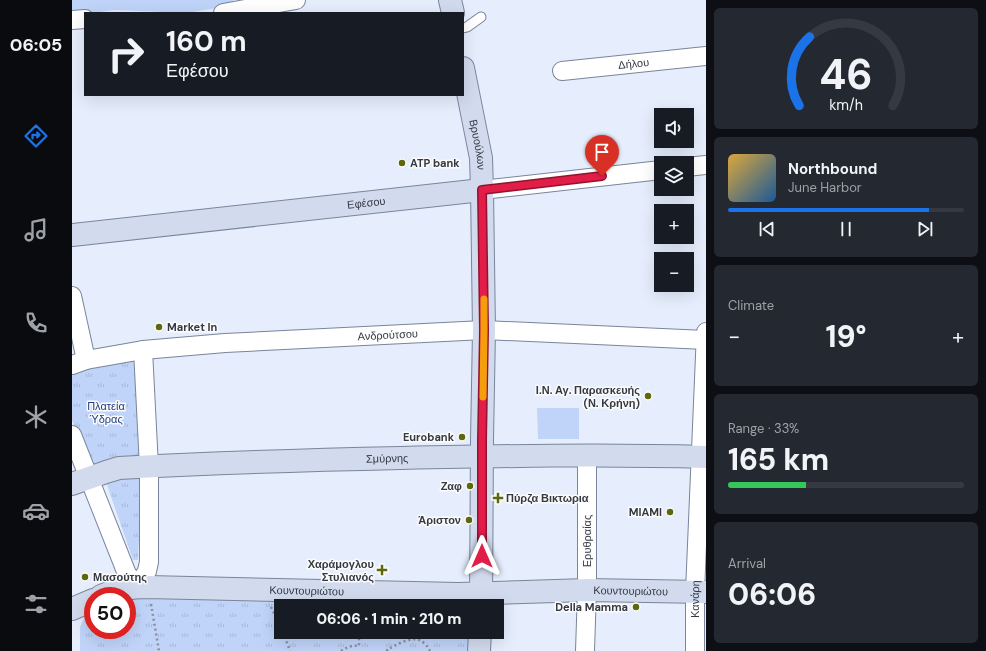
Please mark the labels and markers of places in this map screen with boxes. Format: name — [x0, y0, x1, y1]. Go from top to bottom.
pin — [585, 135, 619, 176]
place label: ATP bank — [410, 156, 460, 170]
marker: ATP bank — [397, 158, 407, 168]
place label: Market In — [167, 320, 217, 334]
marker: Market In — [154, 322, 164, 332]
place label: Ι.Ν. Αγ. Παρασκευής (Ν. Κρήνη) — [536, 383, 640, 410]
marker: Ι.Ν. Αγ. Παρασκευής (Ν. Κρήνη) — [643, 391, 653, 401]
place label: Eurobank — [403, 430, 455, 444]
marker: Eurobank — [457, 432, 467, 442]
place label: Ζαφ — [441, 479, 462, 493]
marker: Ζαφ — [465, 481, 475, 491]
place label: Πύρζα Βικτωρια — [506, 491, 589, 505]
marker: Πύρζα Βικτωρια — [493, 493, 503, 503]
place label: MIAMI — [629, 505, 662, 519]
marker: MIAMI — [665, 507, 675, 517]
place label: Άριστον — [418, 513, 461, 527]
marker: Άριστον — [464, 515, 474, 525]
place label: Χαράμογλου Στυλιανός — [308, 557, 374, 584]
marker: Χαράμογλου Στυλιανός — [377, 565, 387, 575]
place label: Μασούτης — [93, 570, 147, 584]
marker: Μασούτης — [80, 572, 90, 582]
place label: Della Mamma — [555, 600, 628, 614]
marker: Della Mamma — [631, 602, 641, 612]

